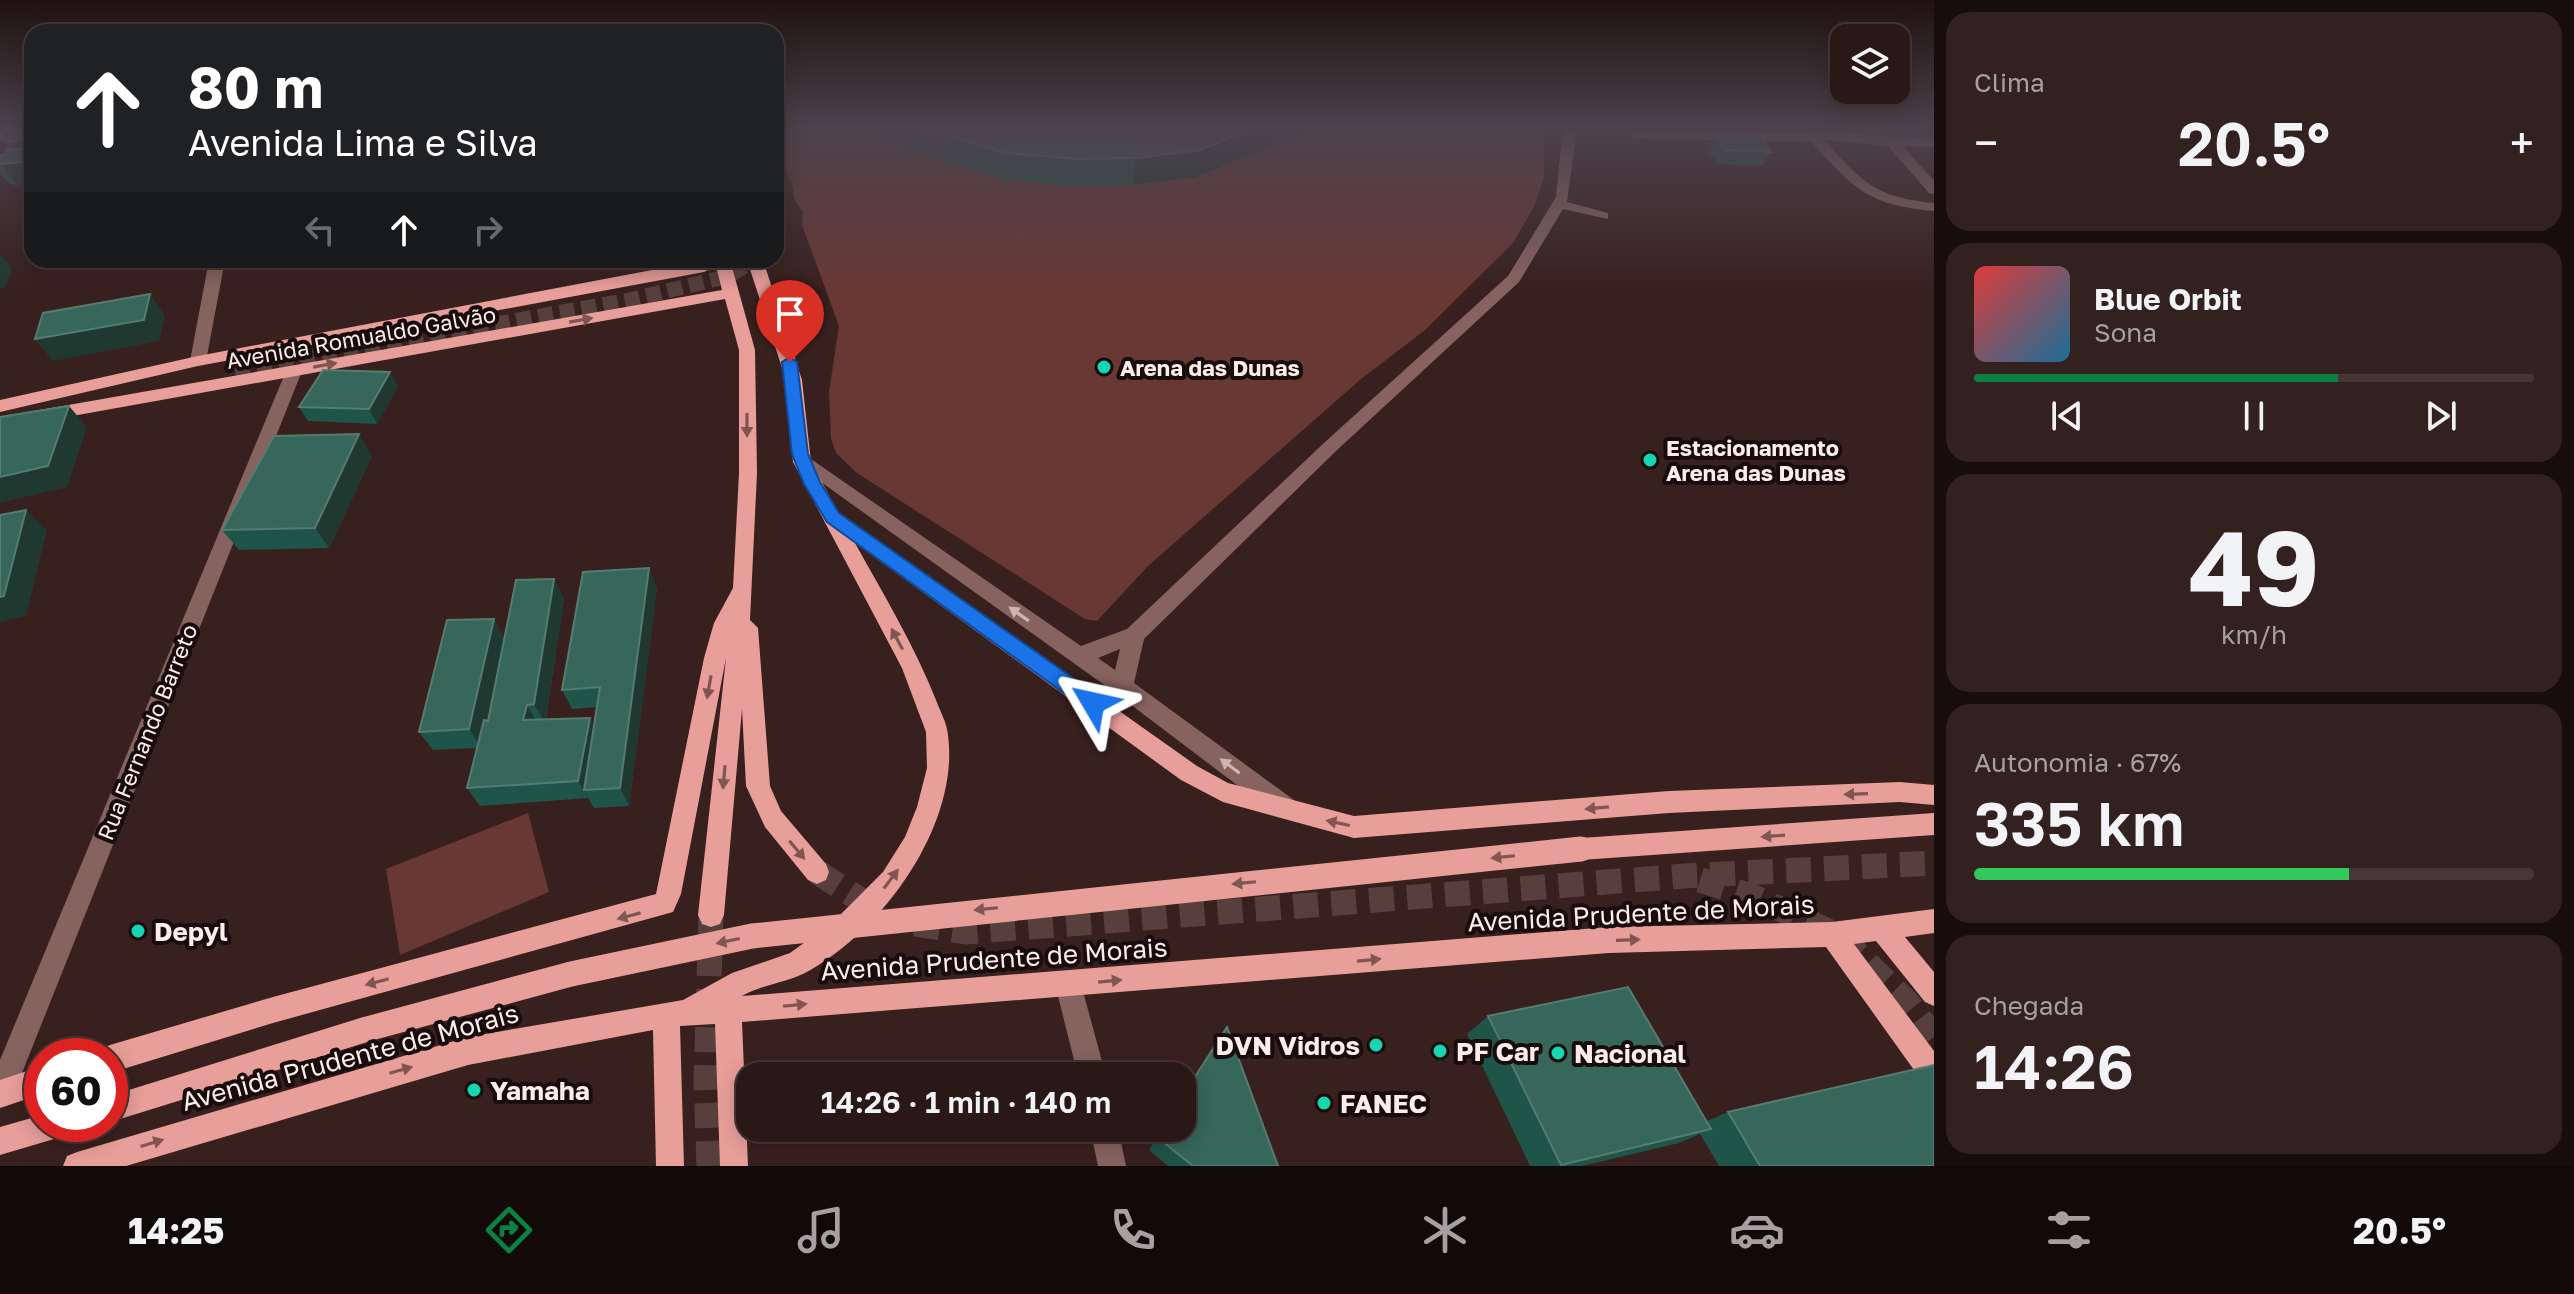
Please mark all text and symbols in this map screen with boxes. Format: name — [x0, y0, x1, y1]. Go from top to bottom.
map controls — [1830, 24, 1910, 104]
button: layers — [1830, 24, 1910, 104]
text: 80 m — [188, 53, 323, 120]
icon: ahead — [56, 56, 160, 160]
text: Clima — [1974, 67, 2045, 98]
text: 20.5° — [2178, 107, 2330, 179]
text: − — [1974, 116, 1998, 169]
text: + — [2510, 116, 2534, 169]
text: Avenida Lima e Silva — [188, 121, 538, 164]
icon: left — [298, 208, 342, 252]
icon: ahead — [382, 208, 426, 252]
icon: right — [466, 208, 510, 252]
pin — [756, 280, 824, 362]
text: Blue Orbit — [2094, 281, 2242, 317]
icon: arrive — [768, 292, 812, 336]
street label: Avenida Romualdo Galvão — [224, 300, 498, 374]
one-way arrow — [569, 313, 594, 325]
text: Sona — [2094, 317, 2157, 348]
place label: Arena das Dunas — [1120, 354, 1300, 381]
marker: Arena das Dunas — [1095, 358, 1113, 376]
one-way arrow — [313, 359, 338, 371]
icon: previous — [2045, 394, 2089, 438]
icon: pause — [2232, 394, 2276, 438]
icon: next — [2419, 394, 2463, 438]
one-way arrow — [741, 413, 753, 438]
place label: Estacionamento Arena das Dunas — [1666, 434, 1846, 486]
marker: Estacionamento Arena das Dunas — [1641, 451, 1659, 469]
text: 49 — [2188, 504, 2320, 629]
one-way arrow — [1009, 607, 1030, 622]
text: km/h — [2221, 619, 2287, 650]
street label: Rua Fernando Barreto — [91, 620, 203, 844]
one-way arrow — [890, 627, 903, 650]
position arrow — [1051, 661, 1135, 745]
one-way arrow — [703, 675, 715, 700]
text: Autonomia · 67% — [1974, 747, 2181, 778]
one-way arrow — [1220, 759, 1240, 775]
one-way arrow — [717, 765, 730, 790]
one-way arrow — [1843, 787, 1868, 800]
text: 335 km — [1974, 787, 2184, 859]
one-way arrow — [1584, 802, 1609, 815]
one-way arrow — [1325, 816, 1350, 829]
one-way arrow — [1760, 830, 1785, 843]
one-way arrow — [788, 840, 805, 860]
one-way arrow — [1490, 850, 1515, 863]
one-way arrow — [882, 869, 898, 889]
one-way arrow — [1231, 877, 1256, 890]
street label: Avenida Prudente de Morais — [1467, 888, 1815, 938]
one-way arrow — [973, 903, 998, 916]
one-way arrow — [616, 910, 640, 923]
place label: Depyl — [154, 916, 228, 947]
marker: Depyl — [129, 922, 147, 940]
street label: Avenida Prudente de Morais — [820, 931, 1168, 987]
one-way arrow — [1616, 933, 1641, 946]
one-way arrow — [715, 935, 740, 948]
one-way arrow — [1357, 953, 1382, 966]
one-way arrow — [1097, 974, 1122, 987]
one-way arrow — [365, 977, 390, 989]
text: Chegada — [1974, 990, 2084, 1021]
street label: Avenida Prudente de Morais — [178, 997, 522, 1117]
one-way arrow — [782, 999, 807, 1012]
place label: DVN Vidros — [1216, 1030, 1360, 1061]
text: 14:26 — [1974, 1030, 2134, 1102]
marker: DVN Vidros — [1367, 1036, 1385, 1054]
place label: PF Car — [1456, 1036, 1539, 1067]
speed limit sign: 60 — [24, 1038, 128, 1142]
place label: Nacional — [1574, 1038, 1686, 1069]
marker: PF Car — [1431, 1042, 1449, 1060]
marker: Nacional — [1549, 1044, 1567, 1062]
one-way arrow — [389, 1064, 414, 1076]
place label: Yamaha — [490, 1075, 590, 1106]
marker: Yamaha — [465, 1081, 483, 1099]
text: 14:26 · 1 min · 140 m — [821, 1084, 1111, 1120]
place label: FANEC — [1340, 1088, 1427, 1119]
marker: FANEC — [1315, 1094, 1333, 1112]
one-way arrow — [140, 1136, 164, 1149]
icon: directions — [481, 1202, 537, 1258]
icon: music — [793, 1202, 849, 1258]
icon: phone — [1105, 1202, 1161, 1258]
icon: climate — [1417, 1202, 1473, 1258]
icon: car — [1729, 1202, 1785, 1258]
icon: filters — [2041, 1202, 2097, 1258]
text: 14:25 — [128, 1209, 225, 1252]
text: 20.5° — [2353, 1209, 2446, 1252]

